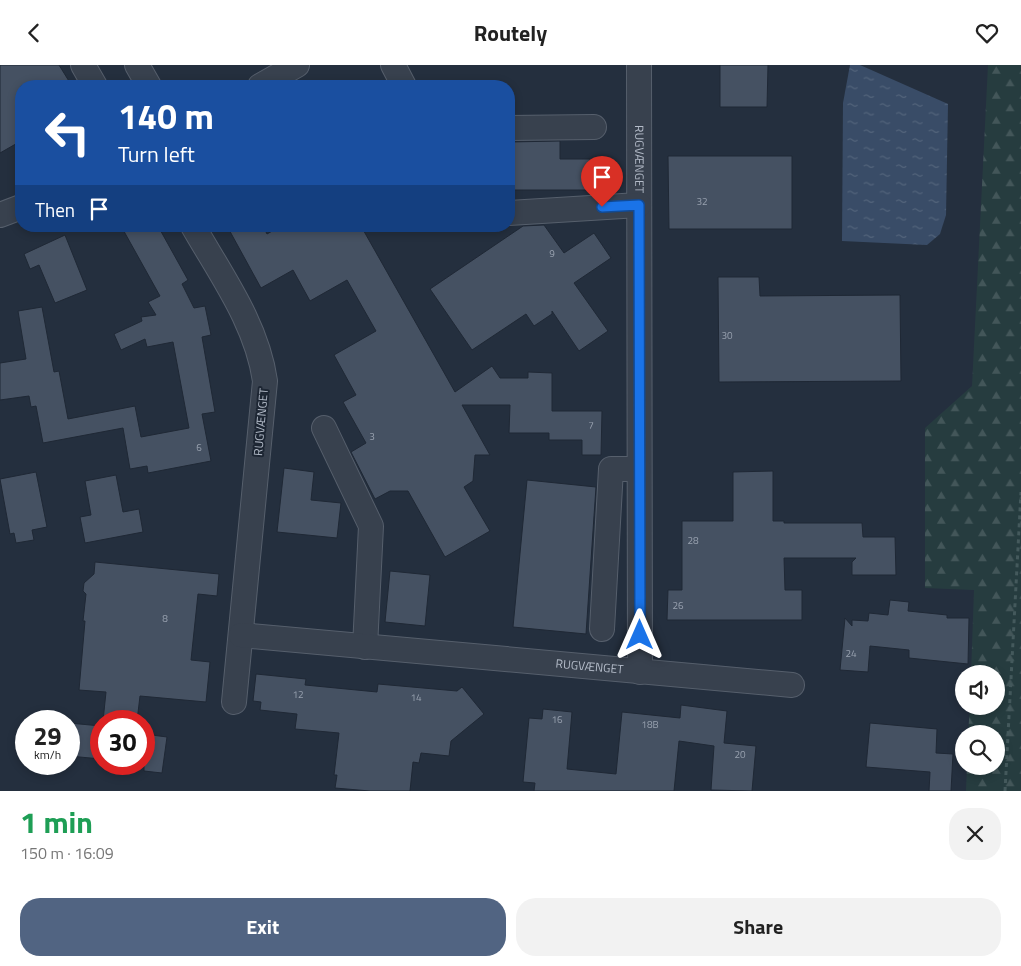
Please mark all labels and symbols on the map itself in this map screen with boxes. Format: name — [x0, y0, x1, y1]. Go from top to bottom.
street label: RUGVÆNGET — [630, 125, 649, 194]
pin — [581, 156, 623, 207]
house number: 32 — [696, 194, 708, 209]
house number: 9 — [549, 246, 555, 261]
house number: 30 — [721, 328, 733, 343]
street label: RUGVÆNGET — [248, 387, 273, 457]
house number: 7 — [588, 418, 594, 433]
house number: 3 — [369, 429, 375, 444]
house number: 6 — [196, 440, 202, 455]
house number: 28 — [687, 533, 699, 548]
house number: 26 — [672, 598, 684, 613]
position arrow — [613, 608, 665, 660]
house number: 8 — [162, 611, 168, 626]
house number: 24 — [845, 646, 857, 661]
street label: RUGVÆNGET — [555, 654, 625, 679]
house number: 12 — [292, 687, 304, 702]
house number: 14 — [410, 690, 422, 705]
speed limit sign: 30 — [90, 710, 155, 775]
house number: 16 — [551, 712, 563, 727]
house number: 18B — [641, 717, 659, 732]
house number: 20 — [734, 747, 746, 762]

